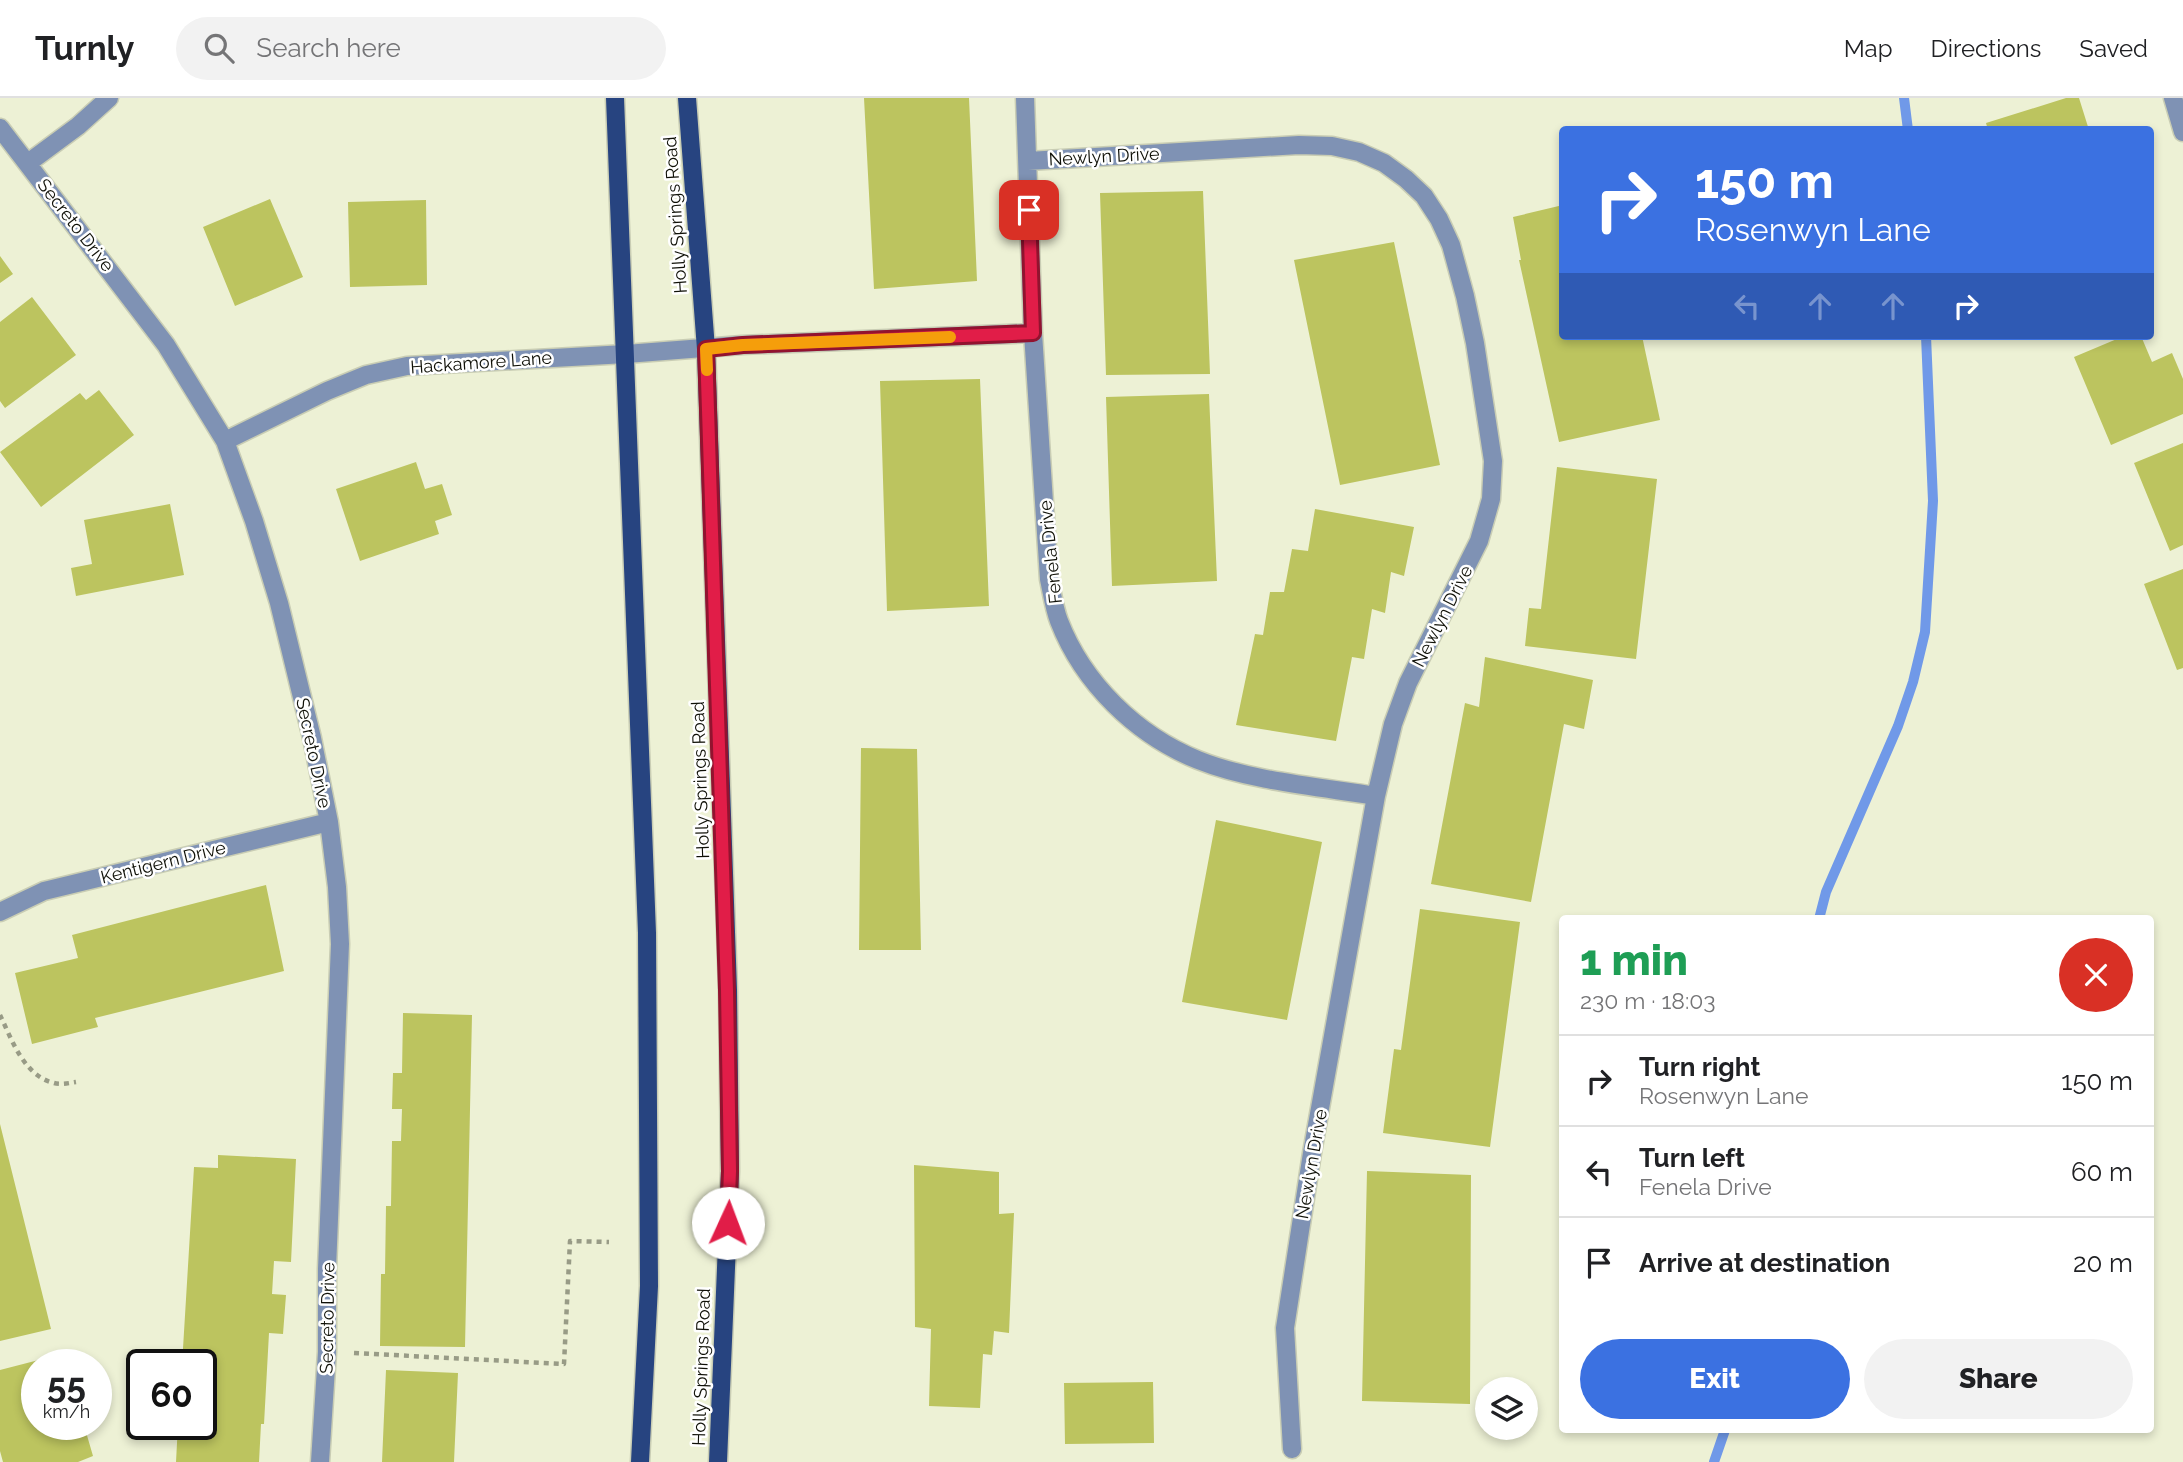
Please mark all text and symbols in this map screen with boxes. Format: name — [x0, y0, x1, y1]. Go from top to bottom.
search box — [176, 17, 666, 80]
text: Turnly — [35, 29, 134, 68]
icon: search — [200, 29, 238, 67]
text: Search here — [256, 33, 401, 63]
text: Map — [1844, 34, 1893, 63]
text: Directions — [1931, 34, 2041, 63]
text: Saved — [2079, 34, 2148, 63]
street label: Holly Springs Road — [659, 136, 691, 294]
street label: Newlyn Drive — [1048, 143, 1160, 169]
text: 150 m — [1695, 152, 1834, 209]
icon: right — [1580, 154, 1671, 245]
street label: Secreto Drive — [33, 174, 119, 276]
pin — [999, 180, 1059, 240]
icon: arrive — [1010, 191, 1048, 229]
text: Rosenwyn Lane — [1695, 211, 1931, 248]
icon: left — [1728, 287, 1766, 325]
icon: ahead — [1801, 287, 1839, 325]
icon: ahead — [1874, 287, 1912, 325]
icon: right — [1947, 287, 1985, 325]
street label: Hackamore Lane — [409, 347, 553, 377]
street label: Fenela Drive — [1034, 499, 1066, 605]
street label: Newlyn Drive — [1407, 561, 1477, 670]
street label: Secreto Drive — [292, 696, 336, 810]
street label: Holly Springs Road — [687, 701, 713, 859]
street label: Kentigern Drive — [98, 836, 228, 888]
text: 1 min — [1580, 936, 1688, 985]
button: close — [2059, 938, 2133, 1012]
text: 230 m · 18:03 — [1580, 987, 1716, 1014]
text: Turn right — [1639, 1052, 1760, 1082]
icon: right — [1580, 1062, 1618, 1100]
text: 150 m — [2061, 1066, 2133, 1096]
text: Rosenwyn Lane — [1639, 1082, 1808, 1109]
street label: Newlyn Drive — [1291, 1107, 1331, 1221]
text: Turn left — [1639, 1143, 1745, 1173]
icon: left — [1580, 1153, 1618, 1191]
text: 60 m — [2071, 1157, 2133, 1187]
text: Fenela Drive — [1639, 1173, 1772, 1200]
position arrow — [691, 1186, 765, 1260]
icon: arrive — [1580, 1244, 1618, 1282]
text: Arrive at destination — [1639, 1248, 1890, 1278]
text: 20 m — [2073, 1248, 2133, 1278]
street label: Secreto Drive — [316, 1261, 338, 1374]
street label: Holly Springs Road — [688, 1288, 714, 1446]
button: Exit — [1580, 1339, 1850, 1419]
button: Share — [1864, 1339, 2133, 1419]
speed limit sign: 60 — [126, 1349, 217, 1440]
text: 55 — [47, 1365, 86, 1406]
map controls — [1475, 1377, 1538, 1440]
button: layers — [1475, 1377, 1538, 1440]
text: km/h — [43, 1401, 90, 1422]

